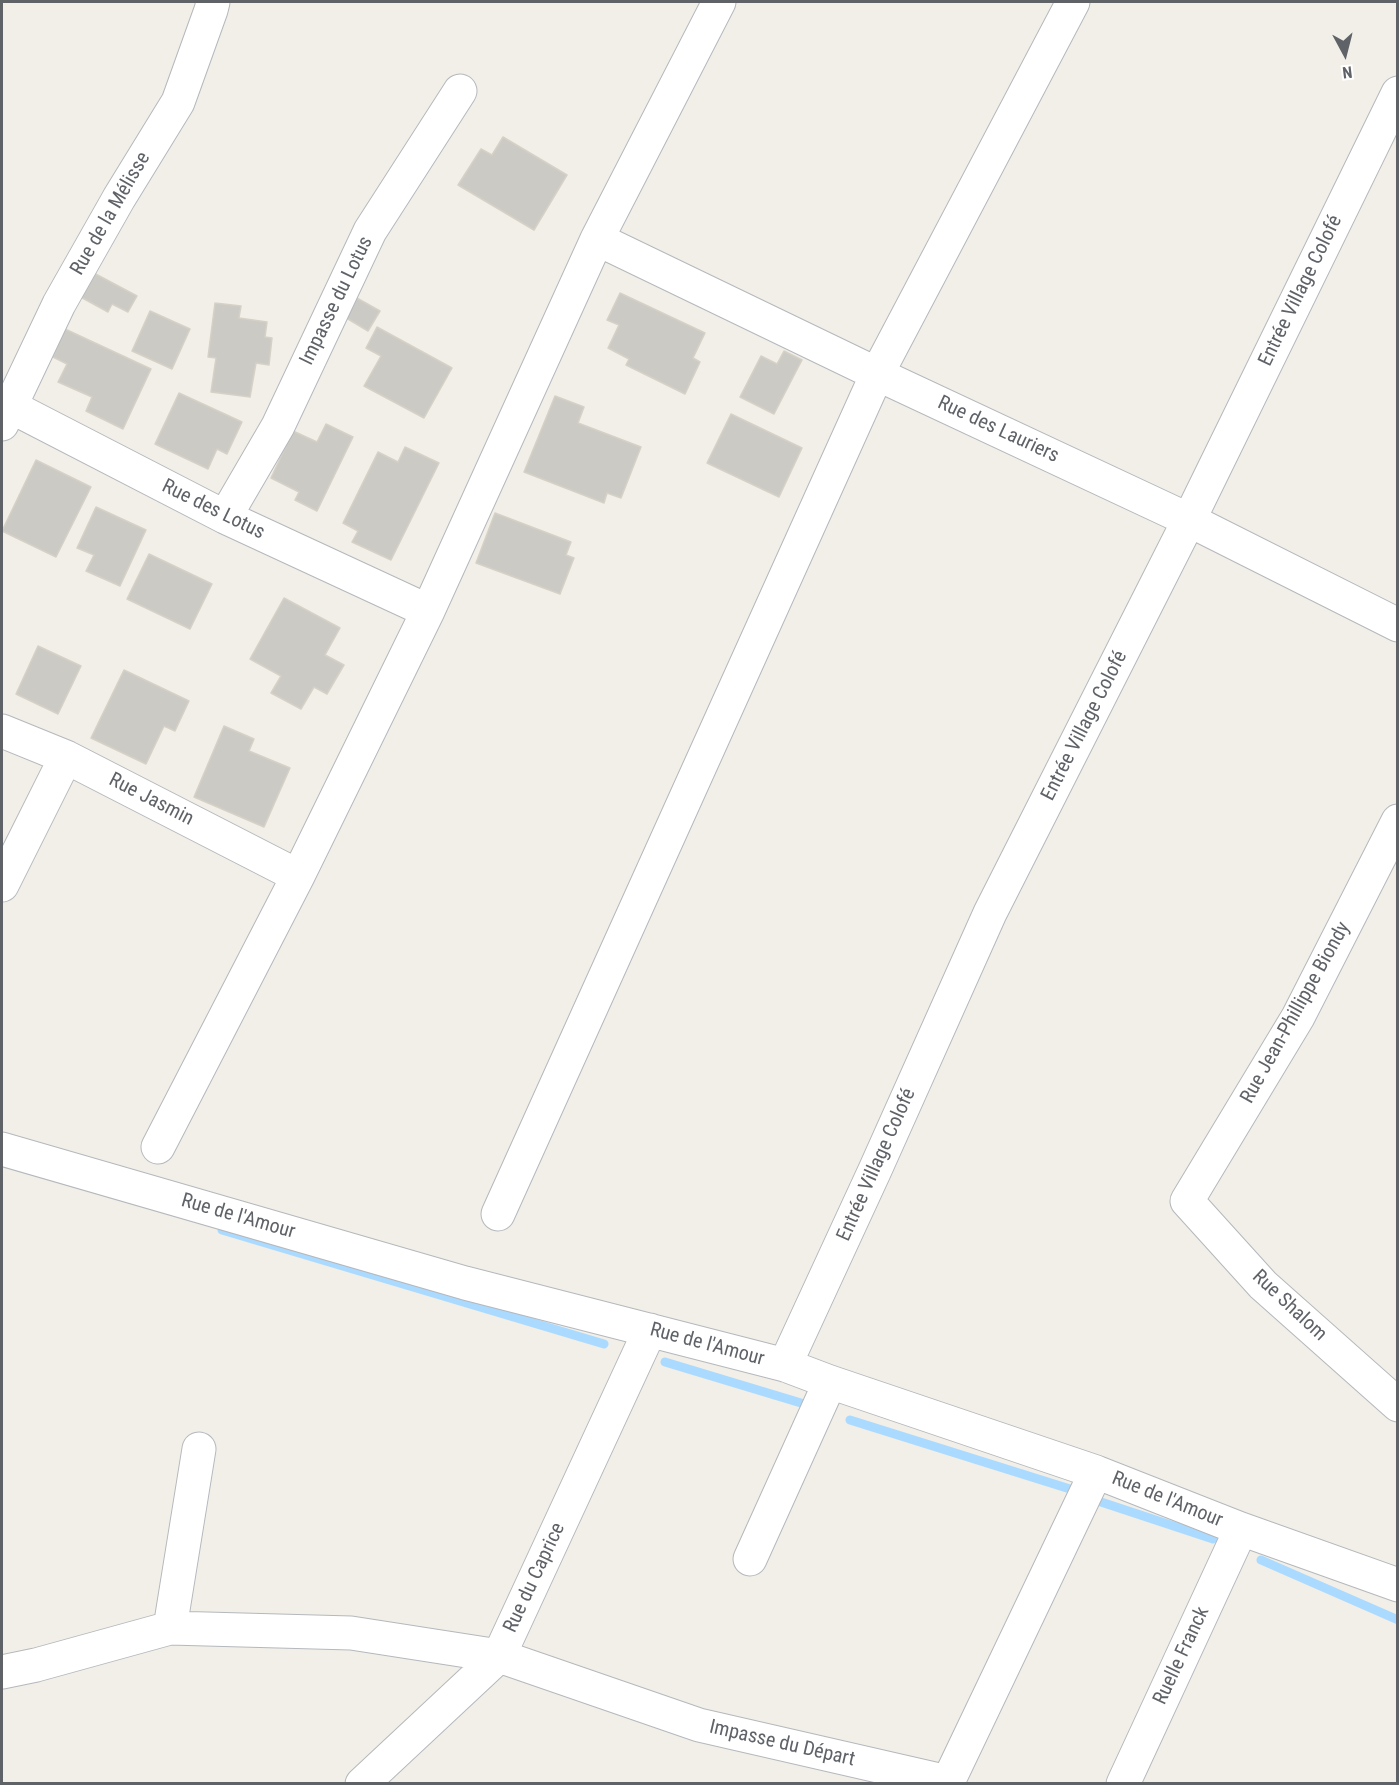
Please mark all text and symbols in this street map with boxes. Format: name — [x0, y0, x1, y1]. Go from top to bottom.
north arrow — [1315, 24, 1375, 84]
text: N — [1341, 62, 1353, 82]
street label: Rue de la Mélisse — [66, 148, 156, 280]
street label: Entrée Village Colofé — [1254, 212, 1348, 370]
street label: Impasse du Lotus — [295, 233, 379, 369]
street label: Rue des Lauriers — [933, 391, 1063, 469]
street label: Rue des Lotus — [158, 475, 268, 545]
street label: Entrée Village Colofé — [1037, 647, 1133, 805]
street label: Rue Jasmin — [105, 768, 197, 832]
street label: Rue Jean-Phillippe Biondy — [1236, 918, 1356, 1108]
street label: Entrée Village Colofé — [833, 1085, 921, 1245]
street label: Rue de l'Amour — [178, 1189, 298, 1245]
street label: Rue Shalom — [1247, 1265, 1331, 1347]
street label: Rue de l'Amour — [647, 1318, 767, 1372]
street label: Rue de l'Amour — [1108, 1467, 1226, 1533]
street label: Rue du Caprice — [499, 1519, 571, 1637]
street label: Ruelle Franck — [1149, 1603, 1215, 1709]
street label: Impasse du Départ — [707, 1716, 857, 1772]

